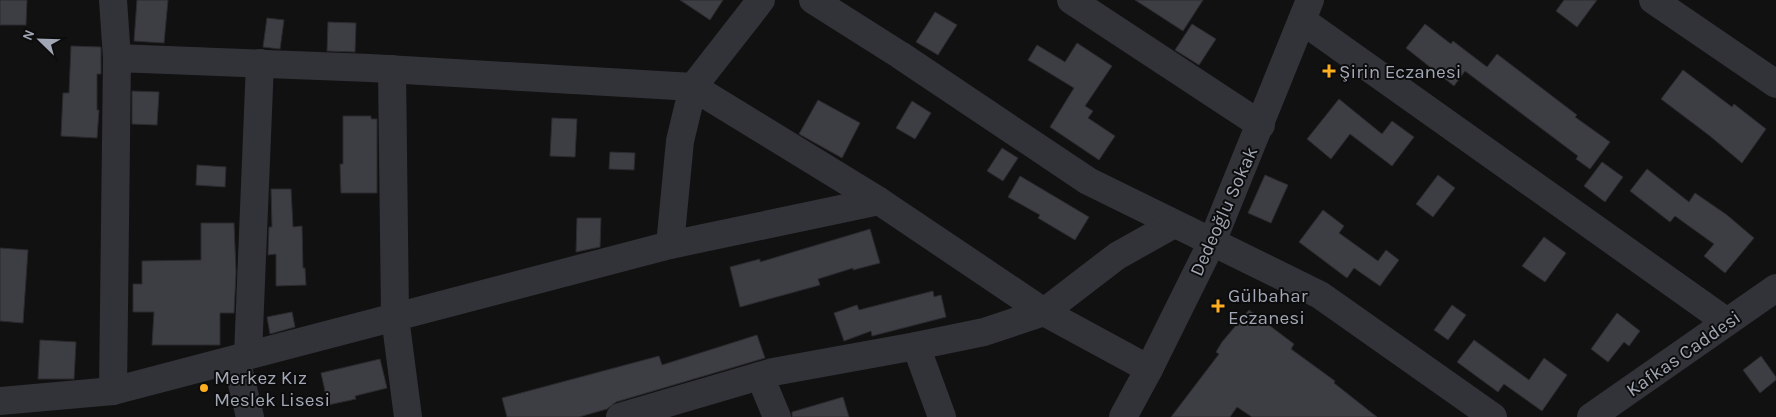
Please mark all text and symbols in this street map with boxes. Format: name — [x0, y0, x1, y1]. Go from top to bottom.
north arrow — [15, 15, 65, 65]
text: N — [19, 27, 38, 43]
place label: Şirin Eczanesi — [1339, 61, 1461, 83]
marker: Şirin Eczanesi — [1323, 65, 1335, 77]
street label: Dedeoğlu Sokak — [1185, 143, 1262, 280]
place label: Gülbahar Eczanesi — [1228, 285, 1308, 329]
marker: Gülbahar Eczanesi — [1212, 300, 1224, 312]
street label: Kafkas Caddesi — [1622, 306, 1745, 401]
place label: Merkez Kız Meslek Lisesi — [214, 367, 330, 411]
marker: Merkez Kız Meslek Lisesi — [198, 382, 210, 394]

